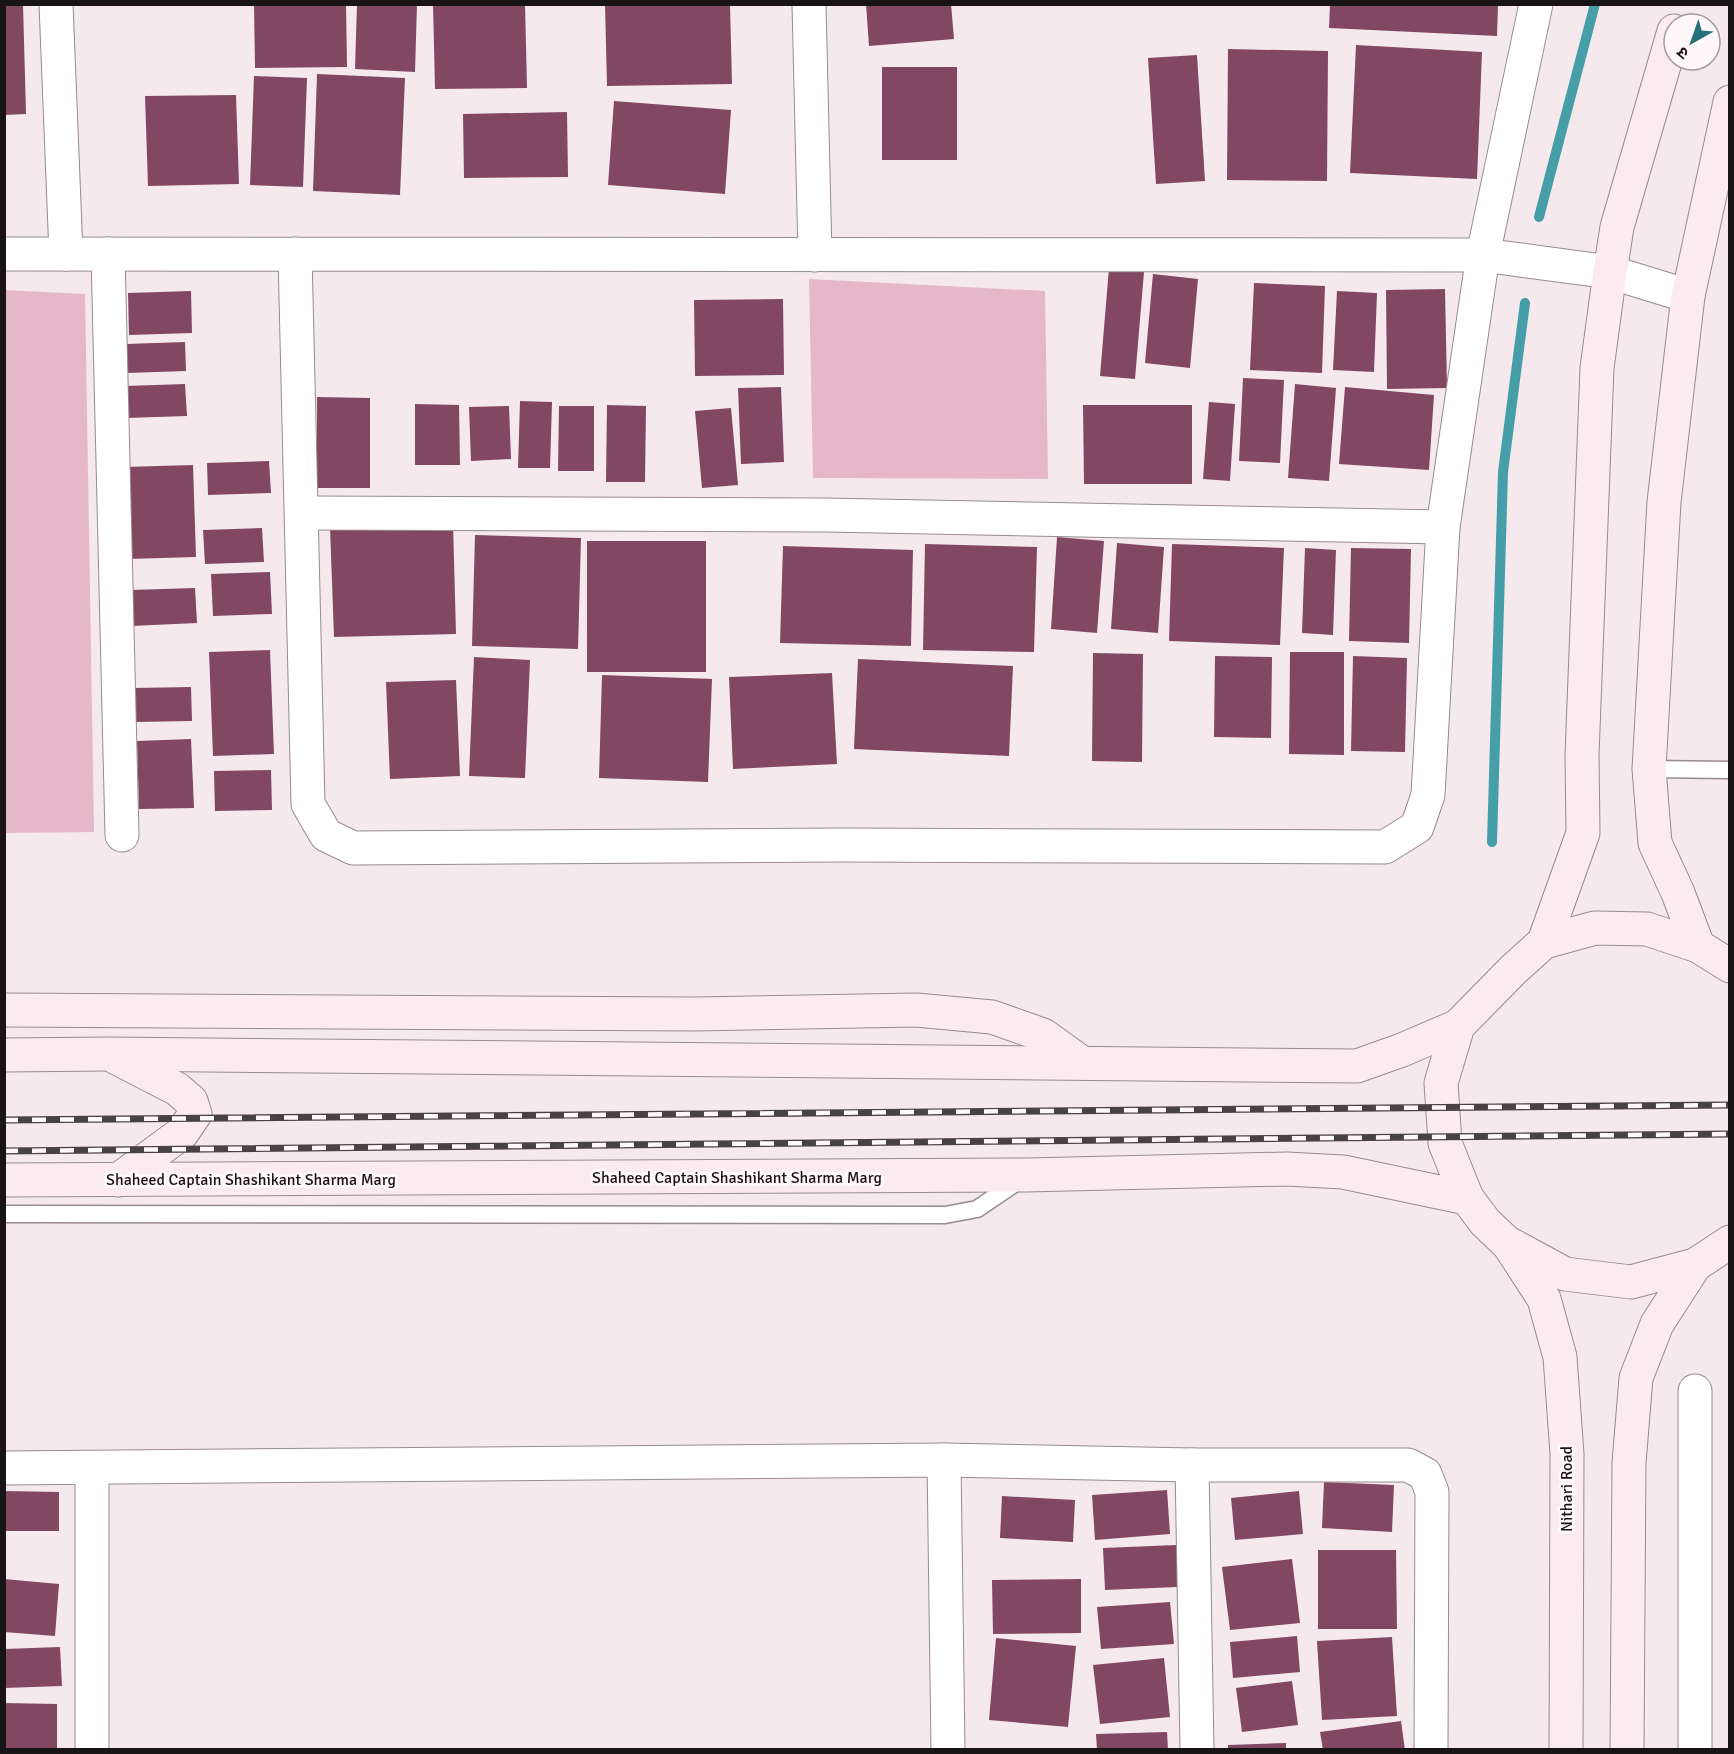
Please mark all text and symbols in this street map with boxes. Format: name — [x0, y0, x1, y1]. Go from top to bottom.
north arrow — [1662, 12, 1722, 72]
text: उ — [1673, 42, 1693, 63]
street label: Shaheed Captain Shashikant Sharma Marg — [592, 1168, 882, 1188]
street label: Shaheed Captain Shashikant Sharma Marg — [106, 1170, 396, 1190]
street label: Nithari Road — [1557, 1446, 1577, 1532]

